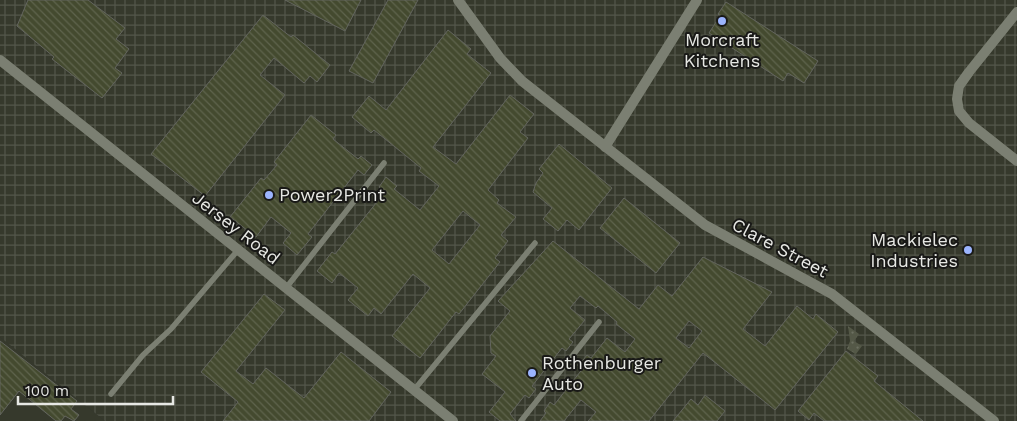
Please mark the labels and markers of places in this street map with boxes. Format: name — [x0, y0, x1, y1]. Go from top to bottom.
marker: Morcraft Kitchens — [716, 15, 728, 27]
place label: Morcraft Kitchens — [684, 29, 760, 71]
place label: Power2Print — [279, 184, 385, 205]
marker: Power2Print — [263, 189, 275, 201]
place label: Mackielec Industries — [870, 229, 958, 271]
marker: Mackielec Industries — [962, 244, 974, 256]
place label: Rothenburger Auto — [542, 352, 661, 394]
marker: Rothenburger Auto — [526, 367, 538, 379]

